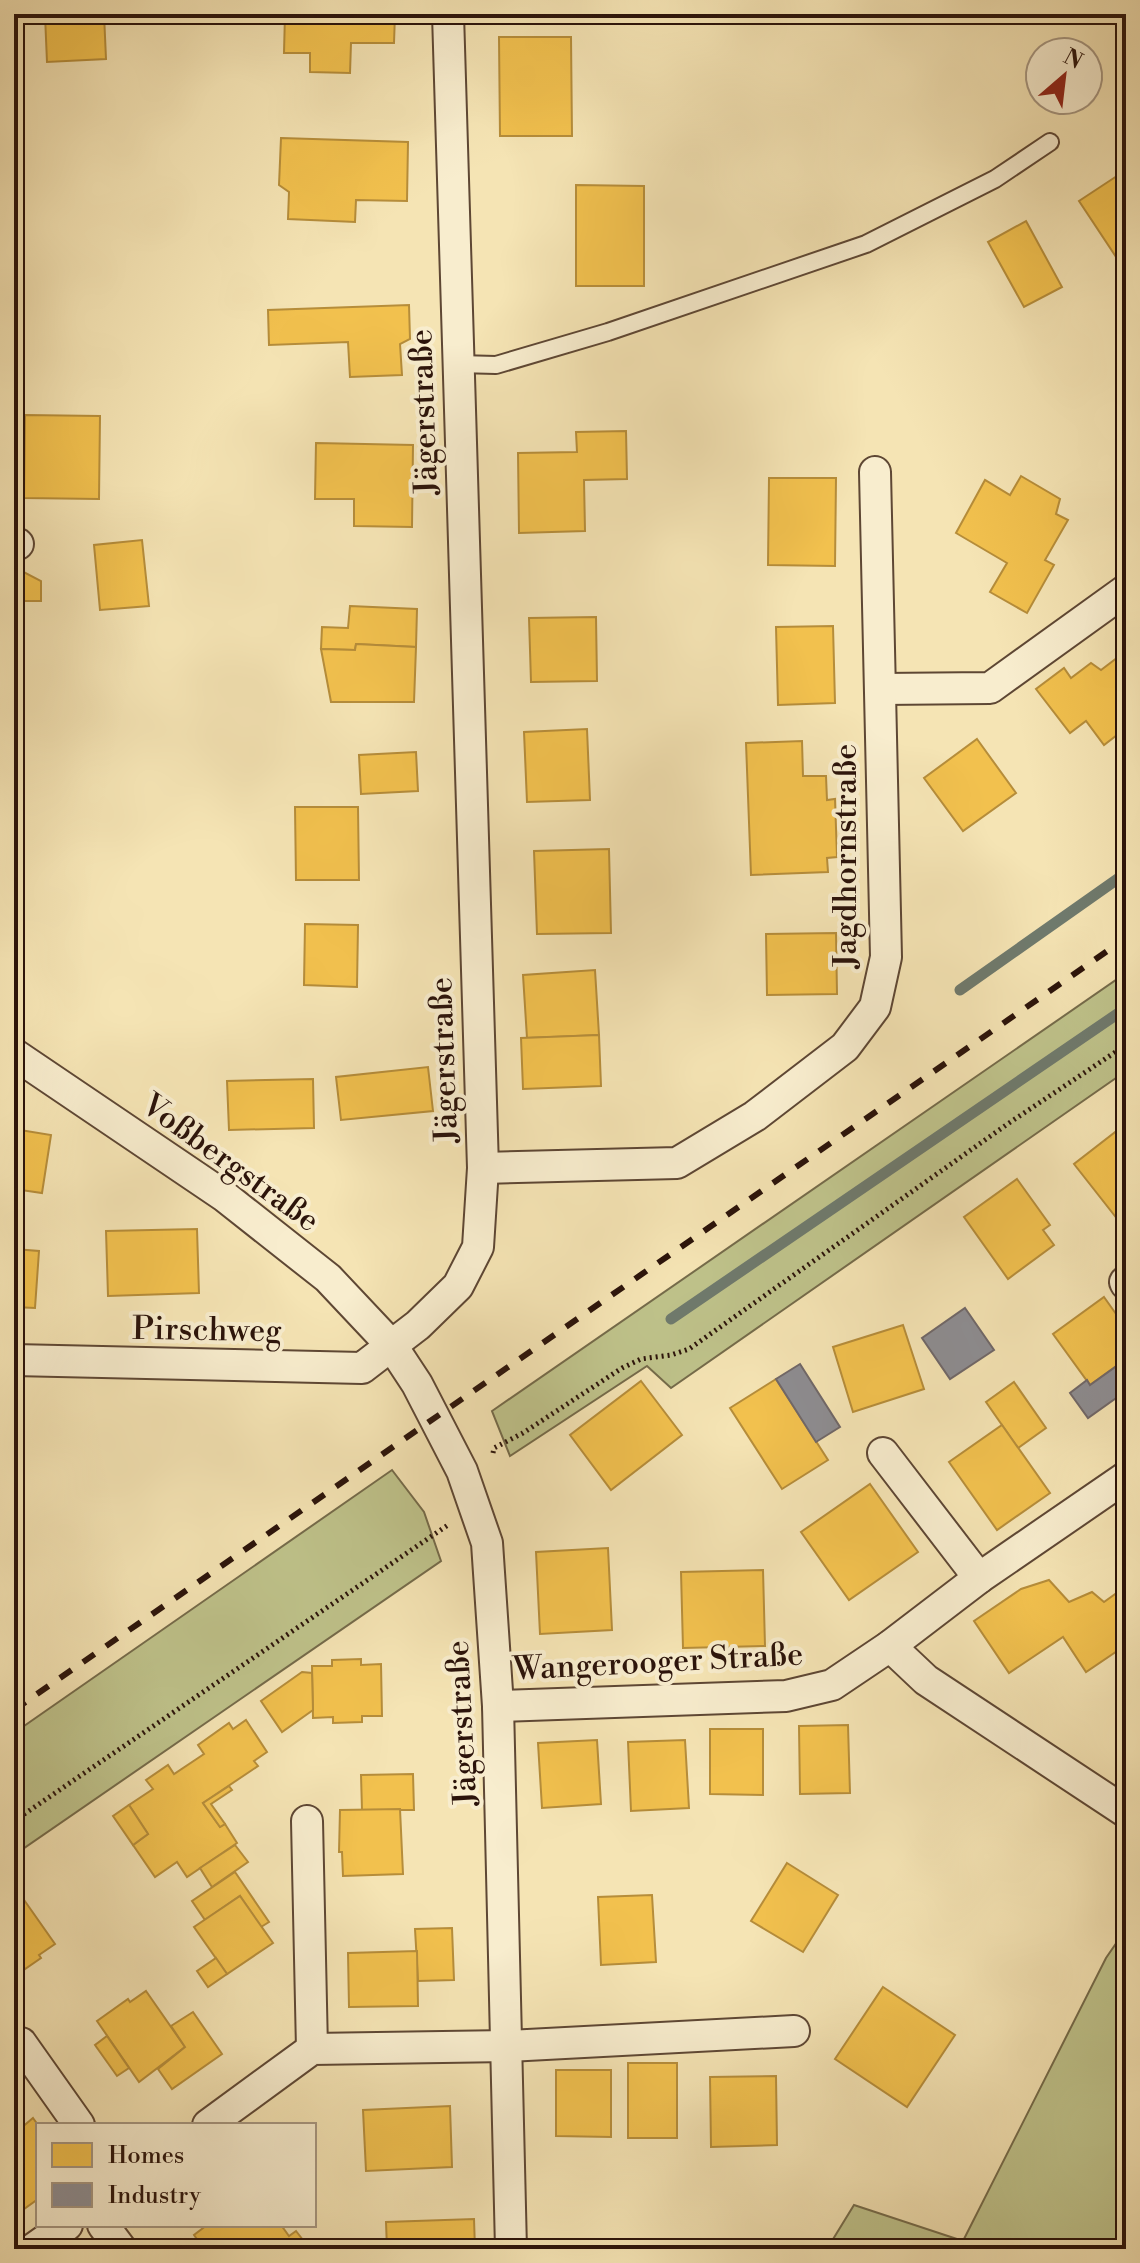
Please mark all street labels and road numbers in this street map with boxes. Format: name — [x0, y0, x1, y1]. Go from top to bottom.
street label: Jägerstraße — [401, 329, 447, 496]
street label: Jagdhornstraße — [826, 744, 866, 969]
street label: Jägerstraße — [421, 977, 467, 1144]
street label: Voßbergstraße — [133, 1084, 327, 1241]
street label: Pirschweg — [132, 1309, 283, 1351]
street label: Wangerooger Straße — [511, 1634, 804, 1690]
street label: Jägerstraße — [438, 1639, 486, 1808]

